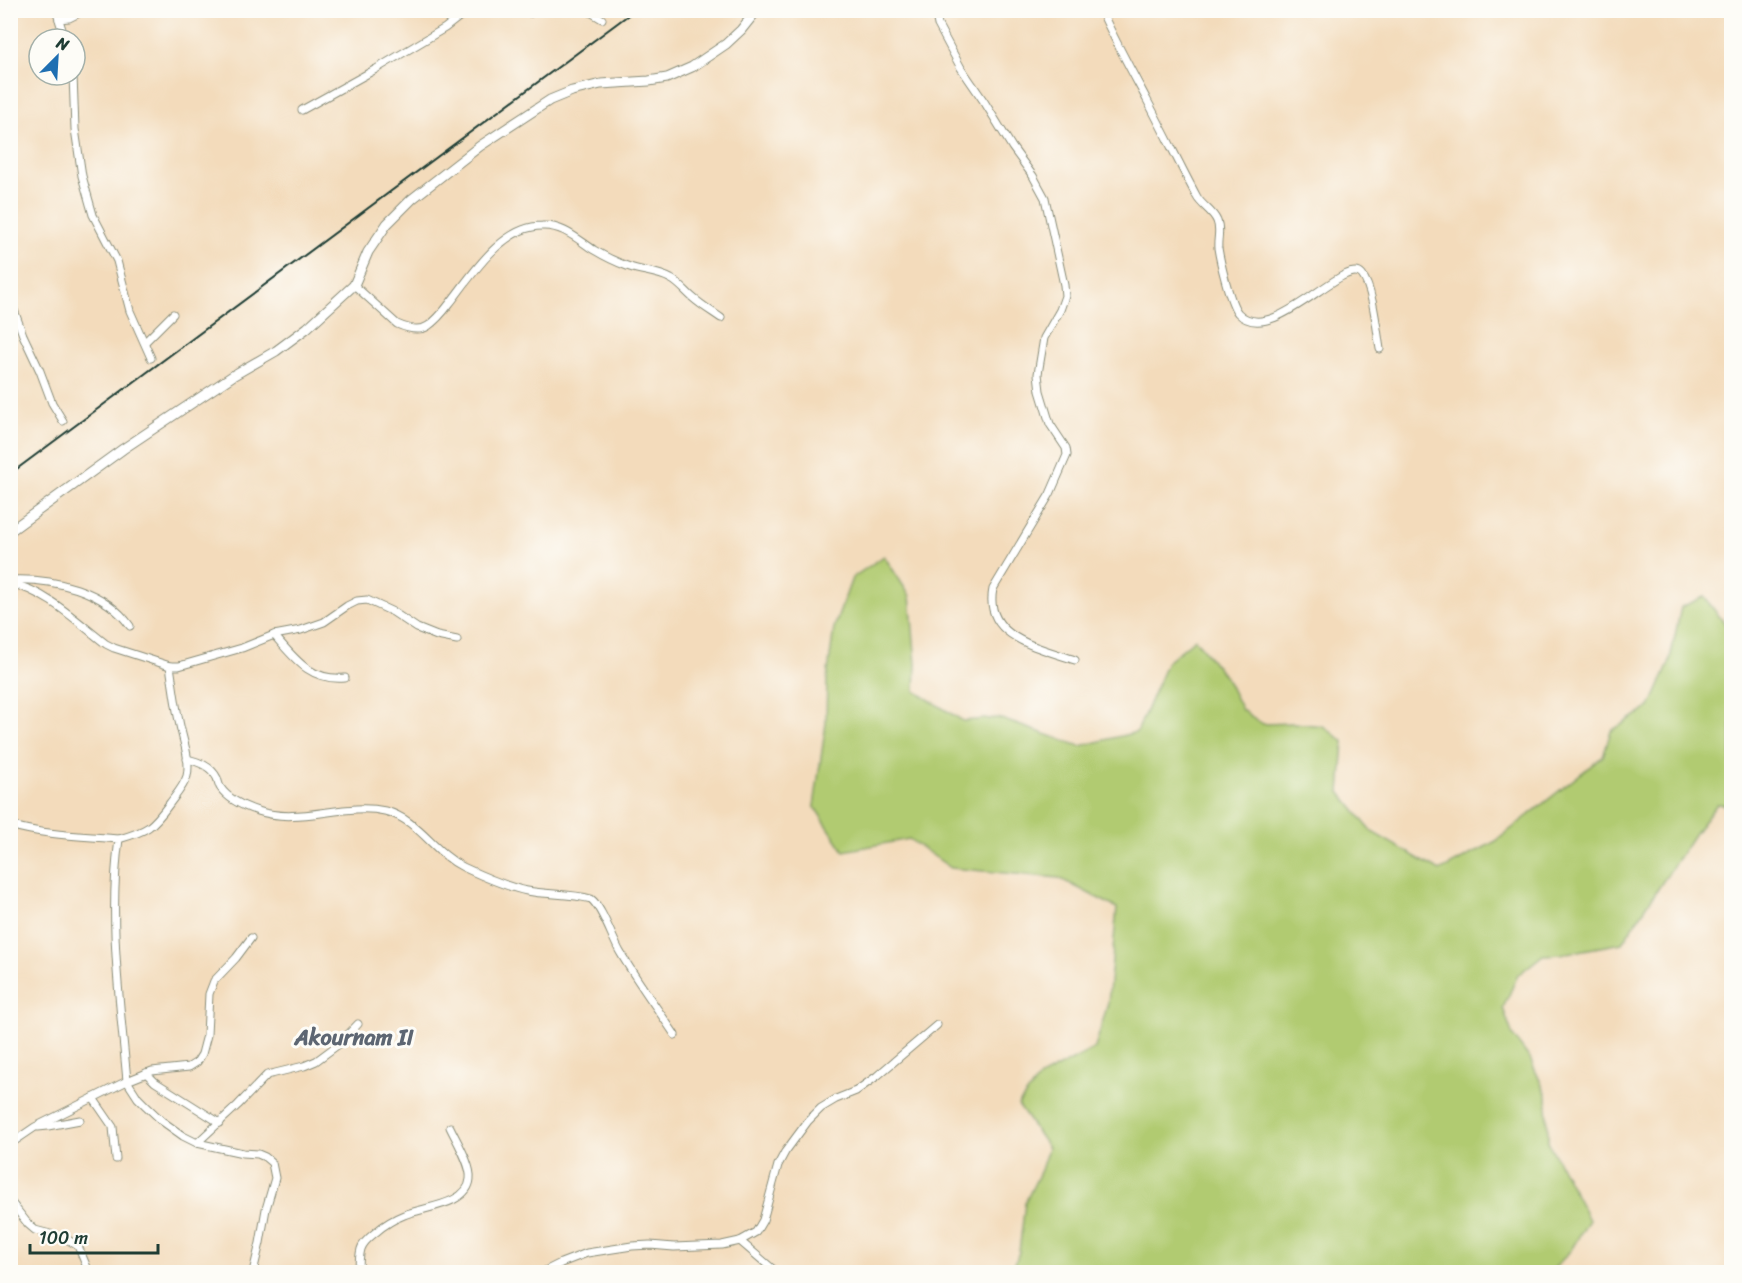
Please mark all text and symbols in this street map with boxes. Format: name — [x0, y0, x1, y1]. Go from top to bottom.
north arrow — [27, 27, 87, 87]
text: N — [51, 28, 75, 60]
district label: Akournam II — [293, 1018, 414, 1057]
scale bar — [30, 1217, 158, 1255]
text: 100 m — [39, 1222, 88, 1254]

